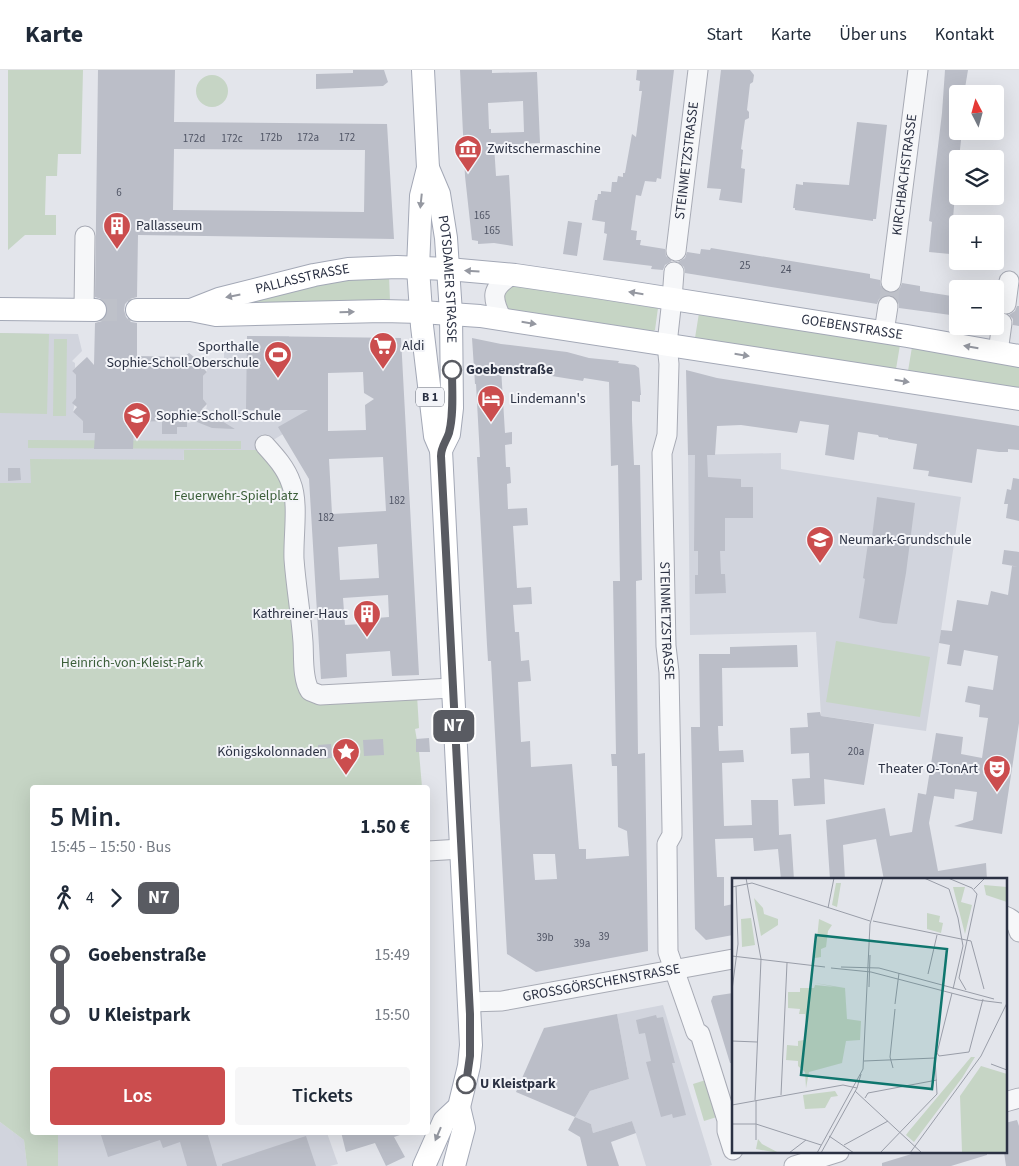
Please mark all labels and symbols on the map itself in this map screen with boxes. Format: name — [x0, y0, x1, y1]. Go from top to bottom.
north arrow — [949, 85, 1004, 140]
street label: STEINMETZSTRASSE — [670, 101, 704, 221]
street label: KIRCHBACHSTRASSE — [887, 113, 922, 237]
house number: 172b — [260, 130, 282, 145]
house number: 172a — [297, 130, 319, 145]
house number: 172 — [339, 130, 355, 145]
house number: 172d — [183, 131, 205, 146]
house number: 172c — [221, 131, 243, 146]
museum icon: Zwitschermaschine — [453, 134, 483, 173]
place label: Zwitschermaschine — [487, 139, 601, 159]
house number: 6 — [116, 185, 122, 200]
one-way arrow — [417, 193, 425, 209]
house number: 165 — [474, 208, 490, 223]
building icon: Pallasseum — [102, 211, 132, 250]
street label: POTSDAMER STRASSE — [433, 214, 461, 343]
place label: Pallasseum — [136, 216, 202, 236]
house number: 165 — [484, 223, 500, 238]
house number: 25 — [740, 258, 750, 273]
street label: PALLASSTRASSE — [253, 259, 351, 299]
house number: 24 — [781, 262, 792, 277]
one-way arrow — [464, 267, 480, 275]
one-way arrow — [628, 289, 644, 297]
one-way arrow — [225, 292, 240, 300]
one-way arrow — [339, 308, 355, 316]
street label: GOEBENSTRASSE — [800, 309, 904, 345]
one-way arrow — [521, 319, 537, 327]
supermarket icon: Aldi — [368, 331, 398, 370]
place label: Aldi — [402, 336, 424, 356]
place label: Sporthalle Sophie-Scholl-Oberschule — [107, 337, 259, 373]
sports icon: Sporthalle Sophie-Scholl-Oberschule — [263, 340, 293, 379]
one-way arrow — [963, 343, 979, 351]
one-way arrow — [734, 352, 750, 360]
marker: Goebenstraße — [442, 360, 462, 380]
place label: Goebenstraße — [466, 360, 553, 380]
one-way arrow — [895, 377, 911, 385]
hotel icon: Lindemann's — [476, 384, 506, 423]
road number: B 1 — [416, 388, 444, 407]
place label: Lindemann's — [510, 389, 586, 409]
school or university icon: Sophie-Scholl-Schule — [122, 401, 152, 440]
place label: Sophie-Scholl-Schule — [156, 406, 281, 426]
park label: Feuerwehr-Spielplatz — [174, 486, 298, 506]
house number: 182 — [389, 493, 405, 508]
house number: 182 — [318, 510, 334, 525]
school or university icon: Neumark-Grundschule — [805, 525, 835, 564]
place label: Neumark-Grundschule — [839, 530, 971, 550]
street label: STEINMETZSTRASSE — [654, 561, 679, 680]
building icon: Kathreiner-Haus — [352, 599, 382, 638]
place label: Kathreiner-Haus — [252, 604, 348, 624]
park label: Heinrich-von-Kleist-Park — [61, 653, 203, 673]
line badge: N7 — [432, 710, 476, 742]
place icon: Königskolonnaden — [331, 737, 361, 776]
place label: Königskolonnaden — [217, 742, 327, 762]
house number: 20a — [848, 744, 864, 759]
theatre icon: Theater O-TonArt — [982, 754, 1012, 793]
place label: Theater O-TonArt — [878, 759, 978, 779]
inset map — [732, 878, 1006, 1154]
house number: 39 — [599, 929, 609, 944]
house number: 39b — [536, 930, 554, 945]
house number: 39a — [574, 936, 590, 951]
street label: GROSSGÖRSCHENSTRASSE — [521, 959, 682, 1007]
marker: U Kleistpark — [456, 1074, 476, 1094]
place label: U Kleistpark — [480, 1074, 556, 1094]
one-way arrow — [434, 1127, 442, 1141]

